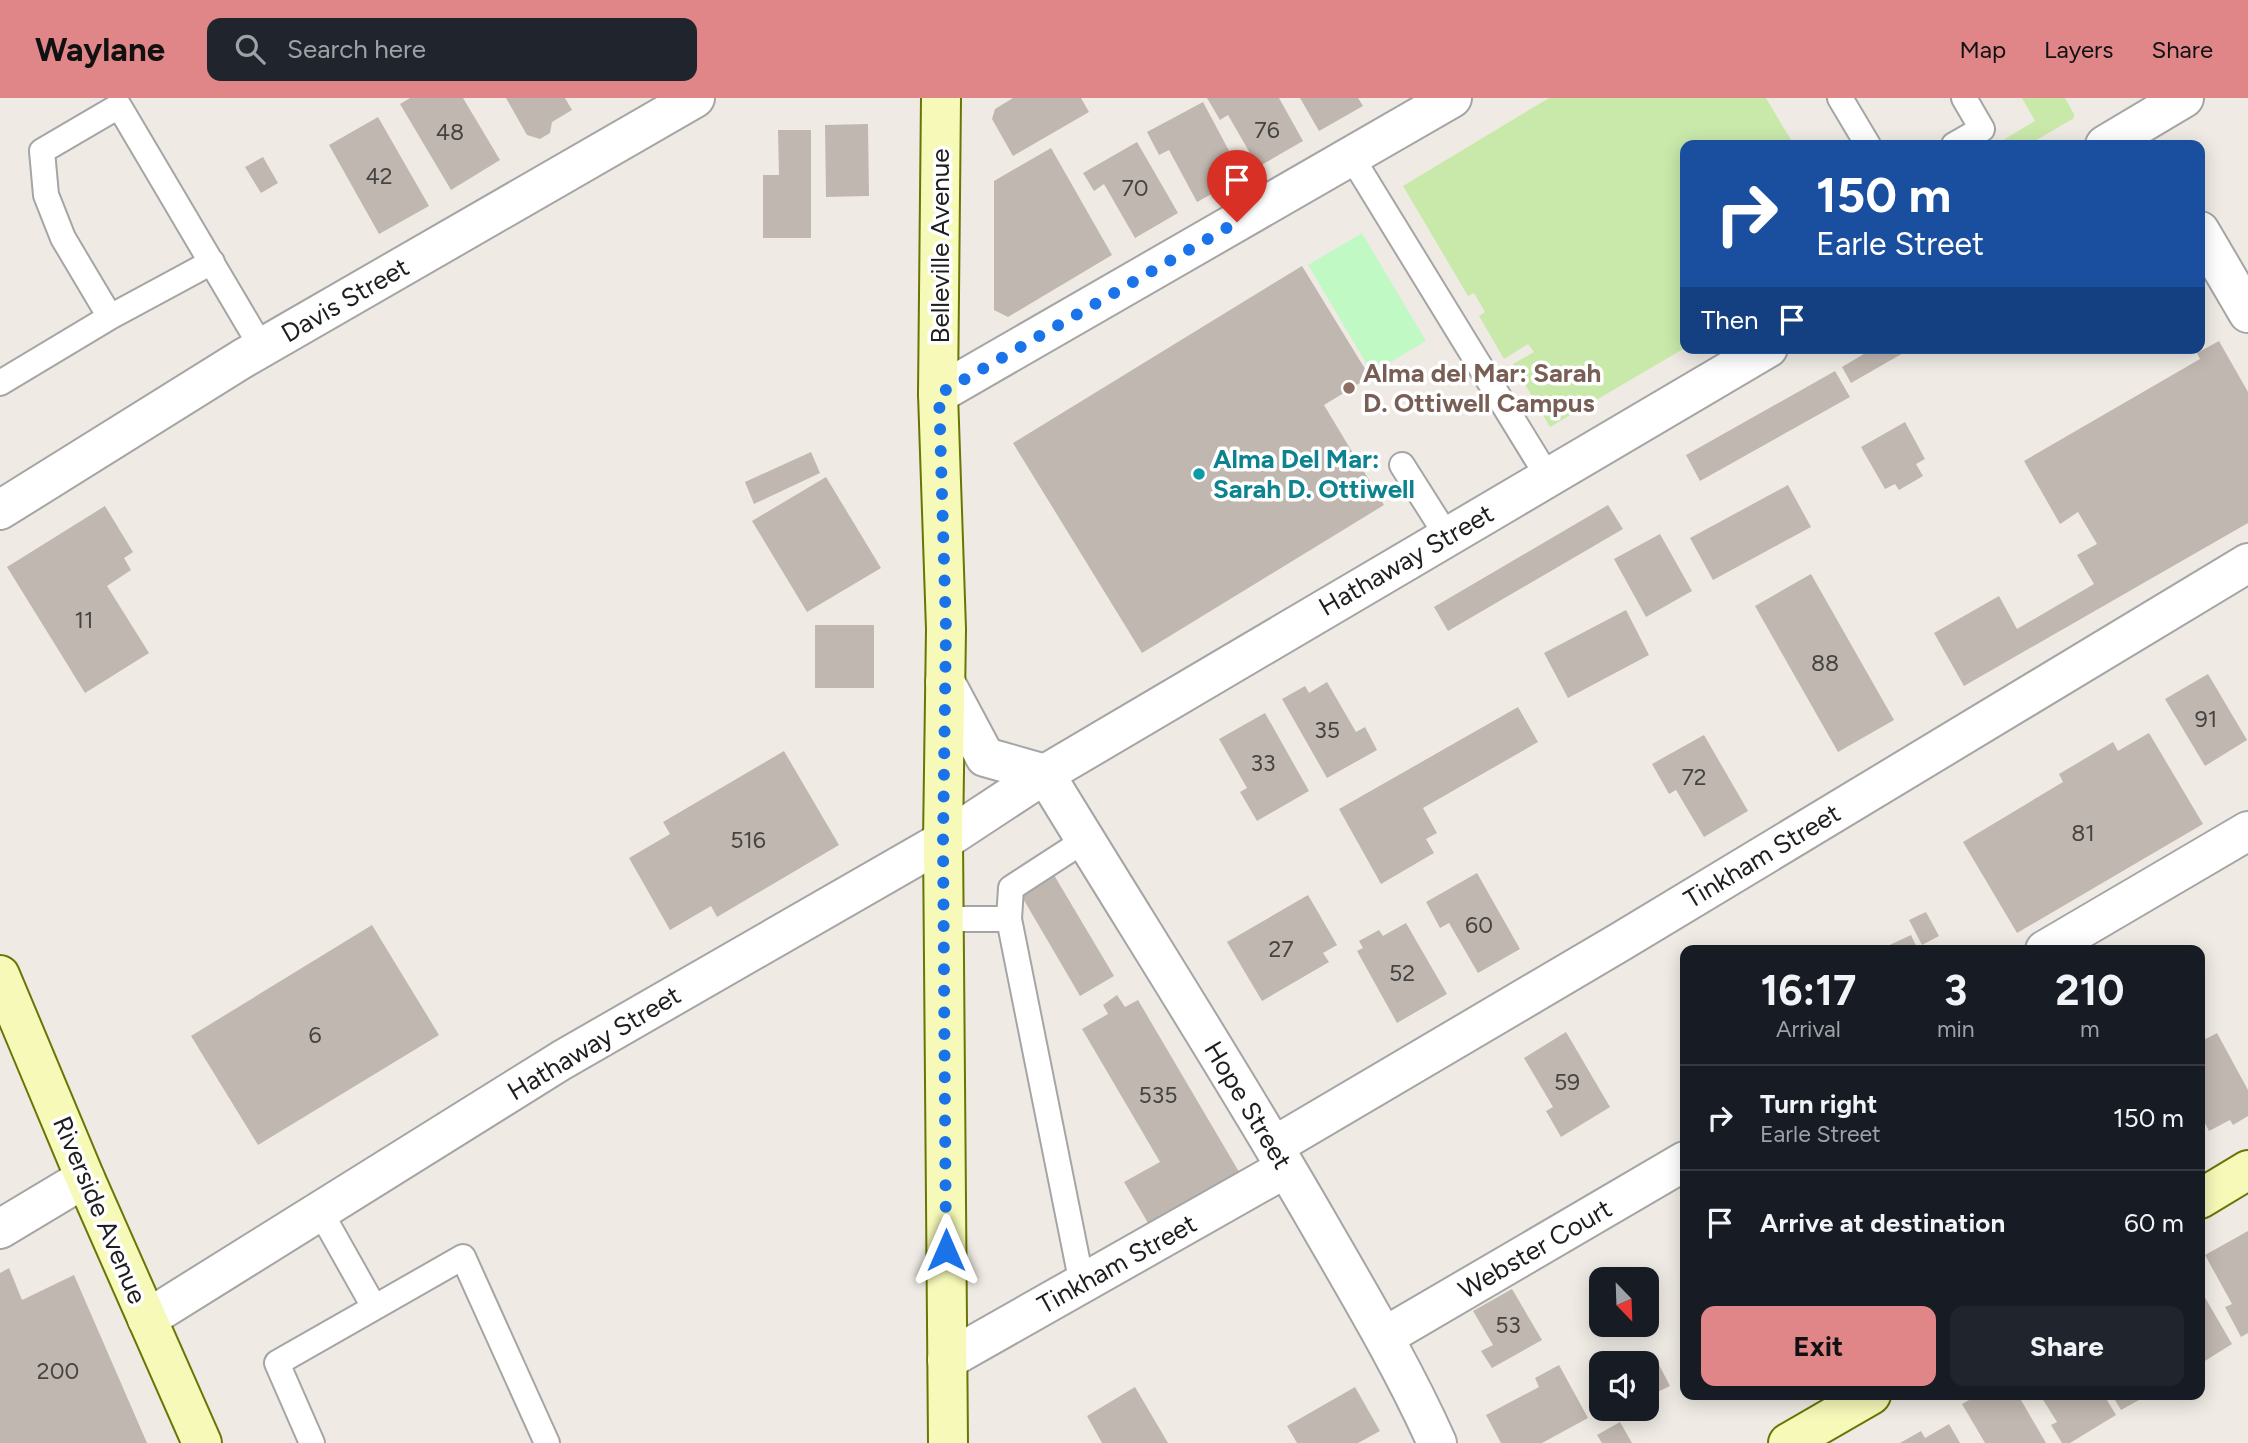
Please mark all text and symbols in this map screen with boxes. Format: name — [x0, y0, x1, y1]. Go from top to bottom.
search box — [207, 18, 697, 81]
text: Waylane — [35, 30, 165, 69]
icon: search — [231, 30, 269, 68]
text: Search here — [287, 33, 426, 65]
text: Map — [1959, 35, 2006, 64]
text: Layers — [2044, 35, 2113, 64]
text: Share — [2151, 35, 2213, 64]
house number: 76 — [1254, 116, 1280, 144]
house number: 48 — [436, 118, 464, 146]
street label: Belleville Avenue — [924, 149, 956, 343]
pin — [1207, 150, 1267, 222]
icon: arrive — [1218, 161, 1256, 199]
house number: 42 — [365, 162, 393, 190]
text: 150 m — [1816, 165, 1951, 224]
icon: right — [1701, 168, 1792, 259]
house number: 70 — [1121, 174, 1149, 202]
text: Earle Street — [1816, 225, 1984, 263]
street label: Davis Street — [276, 251, 415, 349]
icon: arrive — [1773, 301, 1811, 339]
text: Then — [1701, 304, 1759, 336]
place label: Alma del Mar: Sarah D. Ottiwell Campus — [1363, 357, 1601, 419]
marker: Alma del Mar: Sarah D. Ottiwell Campus — [1341, 380, 1357, 396]
place label: Alma Del Mar: Sarah D. Ottiwell — [1213, 443, 1415, 505]
marker: Alma Del Mar: Sarah D. Ottiwell — [1191, 466, 1207, 482]
street label: Hathaway Street — [1313, 497, 1499, 623]
house number: 11 — [75, 606, 94, 634]
house number: 88 — [1811, 649, 1839, 677]
house number: 91 — [2195, 705, 2217, 733]
house number: 35 — [1314, 716, 1340, 744]
house number: 33 — [1250, 749, 1276, 777]
house number: 72 — [1681, 763, 1707, 791]
street label: Tinkham Street — [1678, 797, 1846, 915]
house number: 81 — [2071, 819, 2095, 847]
house number: 516 — [730, 826, 766, 854]
house number: 60 — [1465, 911, 1493, 939]
house number: 27 — [1268, 935, 1294, 963]
house number: 52 — [1389, 959, 1415, 987]
text: 16:17 — [1761, 965, 1856, 1016]
text: 3 — [1944, 965, 1967, 1016]
text: 210 — [2055, 965, 2124, 1016]
street label: Hathaway Street — [502, 979, 686, 1107]
text: Arrival — [1776, 1015, 1841, 1043]
text: min — [1937, 1015, 1975, 1043]
text: m — [2080, 1015, 2100, 1043]
house number: 6 — [308, 1021, 322, 1049]
street label: Hope Street — [1197, 1035, 1299, 1175]
house number: 59 — [1554, 1068, 1580, 1096]
house number: 535 — [1139, 1081, 1177, 1109]
text: Turn right — [1760, 1088, 1877, 1120]
icon: right — [1701, 1099, 1739, 1137]
text: 150 m — [2113, 1102, 2184, 1134]
street label: Riverside Avenue — [46, 1111, 154, 1309]
text: Earle Street — [1760, 1120, 1881, 1148]
street label: Webster Court — [1453, 1192, 1617, 1306]
icon: arrive — [1701, 1204, 1739, 1242]
street label: Tinkham Street — [1032, 1207, 1202, 1321]
text: Arrive at destination — [1760, 1207, 2005, 1239]
text: 60 m — [2124, 1207, 2184, 1239]
position arrow — [909, 1213, 983, 1287]
north arrow — [1589, 1267, 1659, 1337]
map controls — [1589, 1267, 1659, 1421]
button: Exit — [1701, 1306, 1936, 1386]
button: Share — [1950, 1306, 2184, 1386]
house number: 53 — [1495, 1311, 1521, 1339]
button: sound — [1589, 1351, 1659, 1421]
house number: 200 — [37, 1357, 79, 1385]

